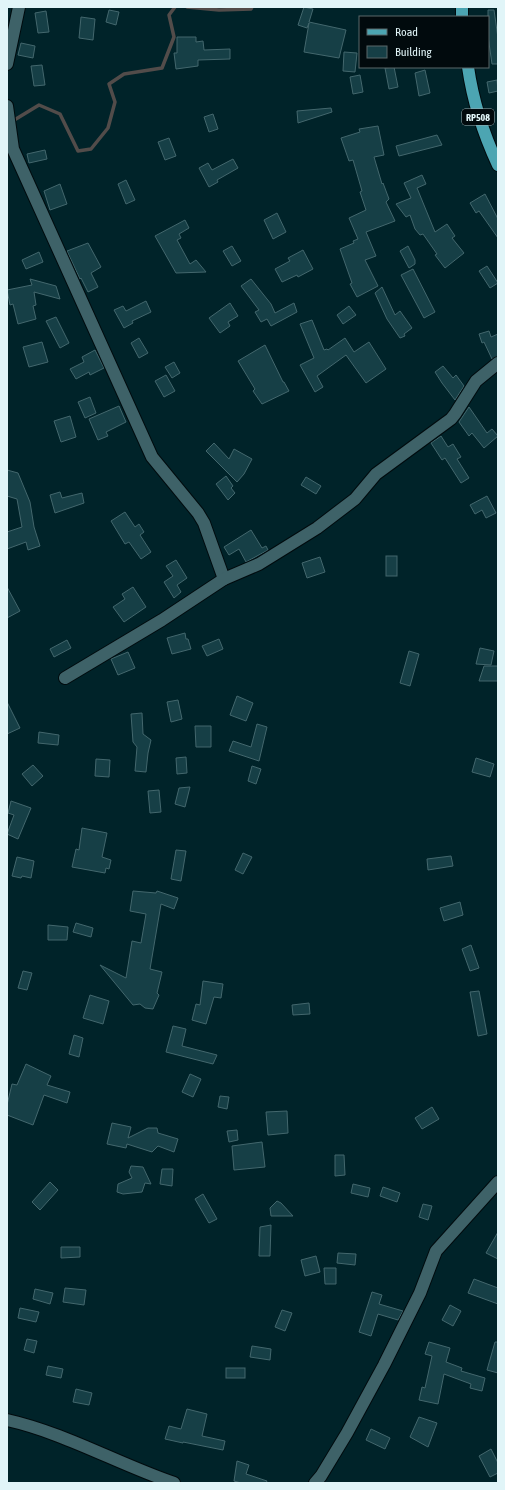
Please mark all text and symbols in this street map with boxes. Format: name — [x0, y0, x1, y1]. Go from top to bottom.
legend — [359, 16, 489, 68]
text: Road — [395, 25, 418, 39]
text: Building — [395, 45, 433, 59]
road number: RP508 — [462, 109, 494, 125]

